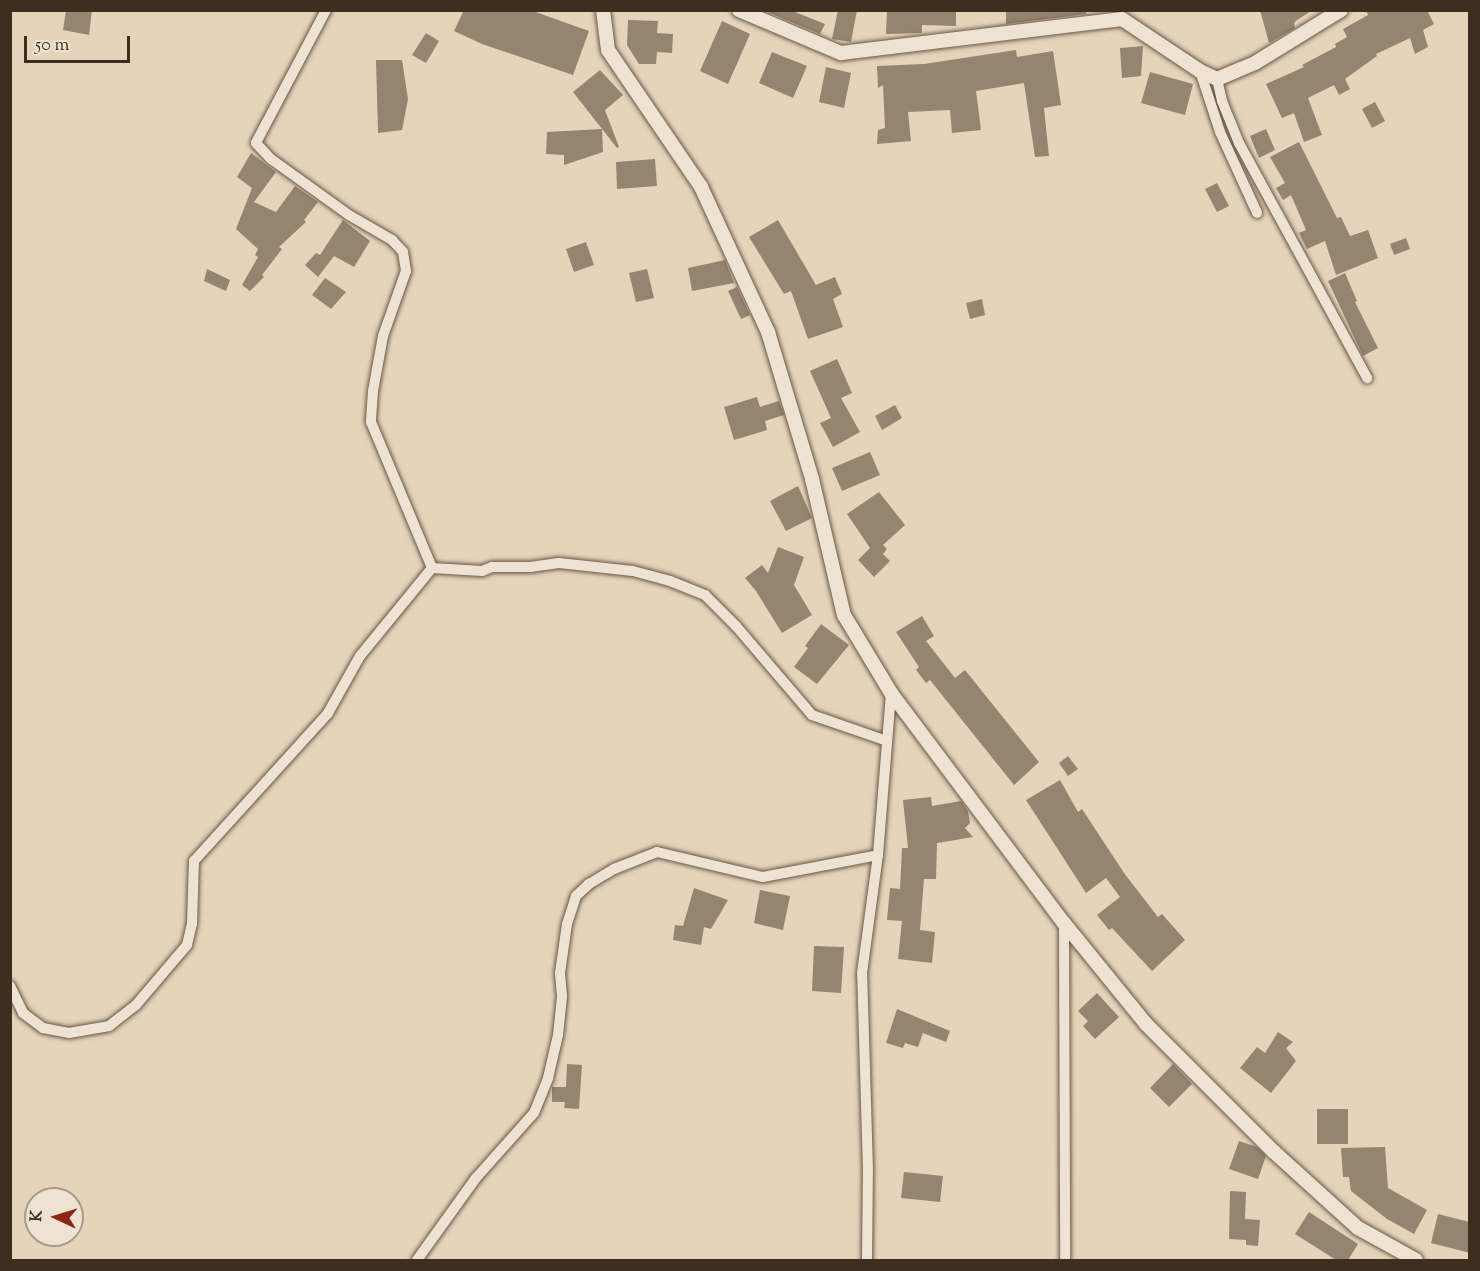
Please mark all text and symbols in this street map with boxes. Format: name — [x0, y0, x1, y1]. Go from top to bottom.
scale bar — [27, 24, 134, 62]
text: 50 m — [35, 33, 69, 59]
north arrow — [24, 1187, 84, 1247]
text: K — [26, 1209, 49, 1222]

